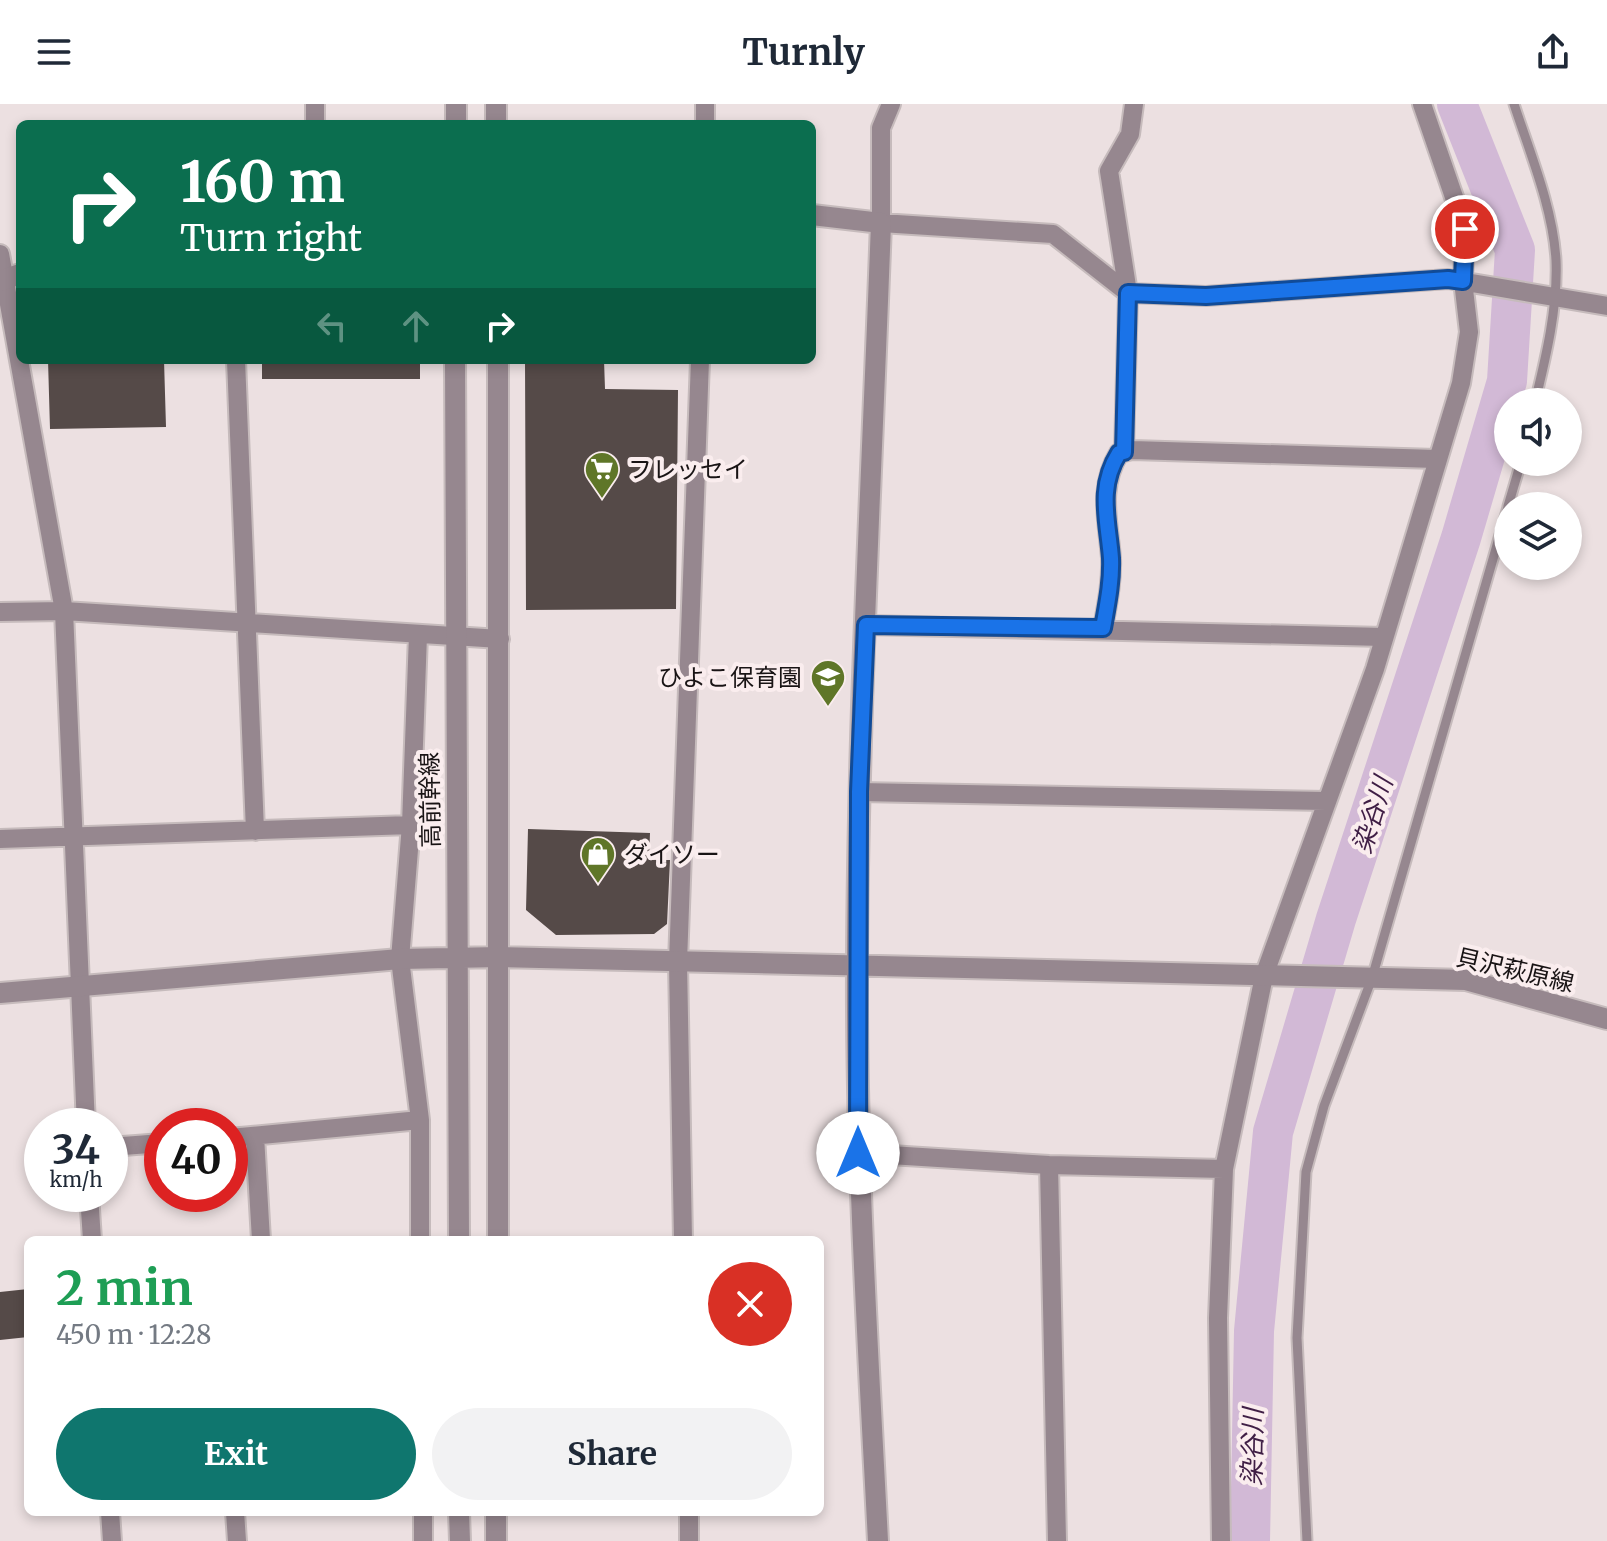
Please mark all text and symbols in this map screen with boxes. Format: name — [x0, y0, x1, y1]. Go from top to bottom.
icon: menu — [32, 30, 76, 74]
text: Turnly — [742, 30, 865, 75]
icon: share — [1531, 30, 1575, 74]
text: 160 m — [180, 147, 345, 217]
icon: right — [48, 152, 152, 256]
pin — [1431, 195, 1499, 263]
icon: arrive — [1443, 207, 1487, 251]
text: Turn right — [180, 216, 362, 261]
icon: left — [310, 304, 354, 348]
icon: ahead — [394, 304, 438, 348]
icon: right — [478, 304, 522, 348]
map controls — [1494, 388, 1582, 580]
button: sound — [1494, 388, 1582, 476]
supermarket icon: フレッセイ — [583, 450, 621, 500]
place label: フレッセイ — [628, 454, 748, 485]
button: layers — [1494, 492, 1582, 580]
school or university icon: ひよこ保育園 — [809, 658, 847, 708]
place label: ひよこ保育園 — [658, 662, 802, 693]
street label: 高前幹線 — [414, 752, 446, 848]
water label: 染谷川 — [1345, 770, 1400, 857]
shop icon: ダイソー — [579, 835, 617, 885]
place label: ダイソー — [624, 839, 720, 870]
street label: 貝沢萩原線 — [1453, 941, 1577, 999]
speed limit sign: 40 — [144, 1108, 248, 1212]
position arrow — [816, 1111, 900, 1195]
text: 34 — [52, 1125, 100, 1175]
text: km/h — [50, 1167, 102, 1192]
text: 2 min — [56, 1258, 193, 1318]
button: close — [708, 1262, 792, 1346]
text: 450 m · 12:28 — [56, 1318, 211, 1351]
water label: 染谷川 — [1235, 1405, 1269, 1486]
button: Exit — [56, 1408, 416, 1500]
button: Share — [432, 1408, 792, 1500]

